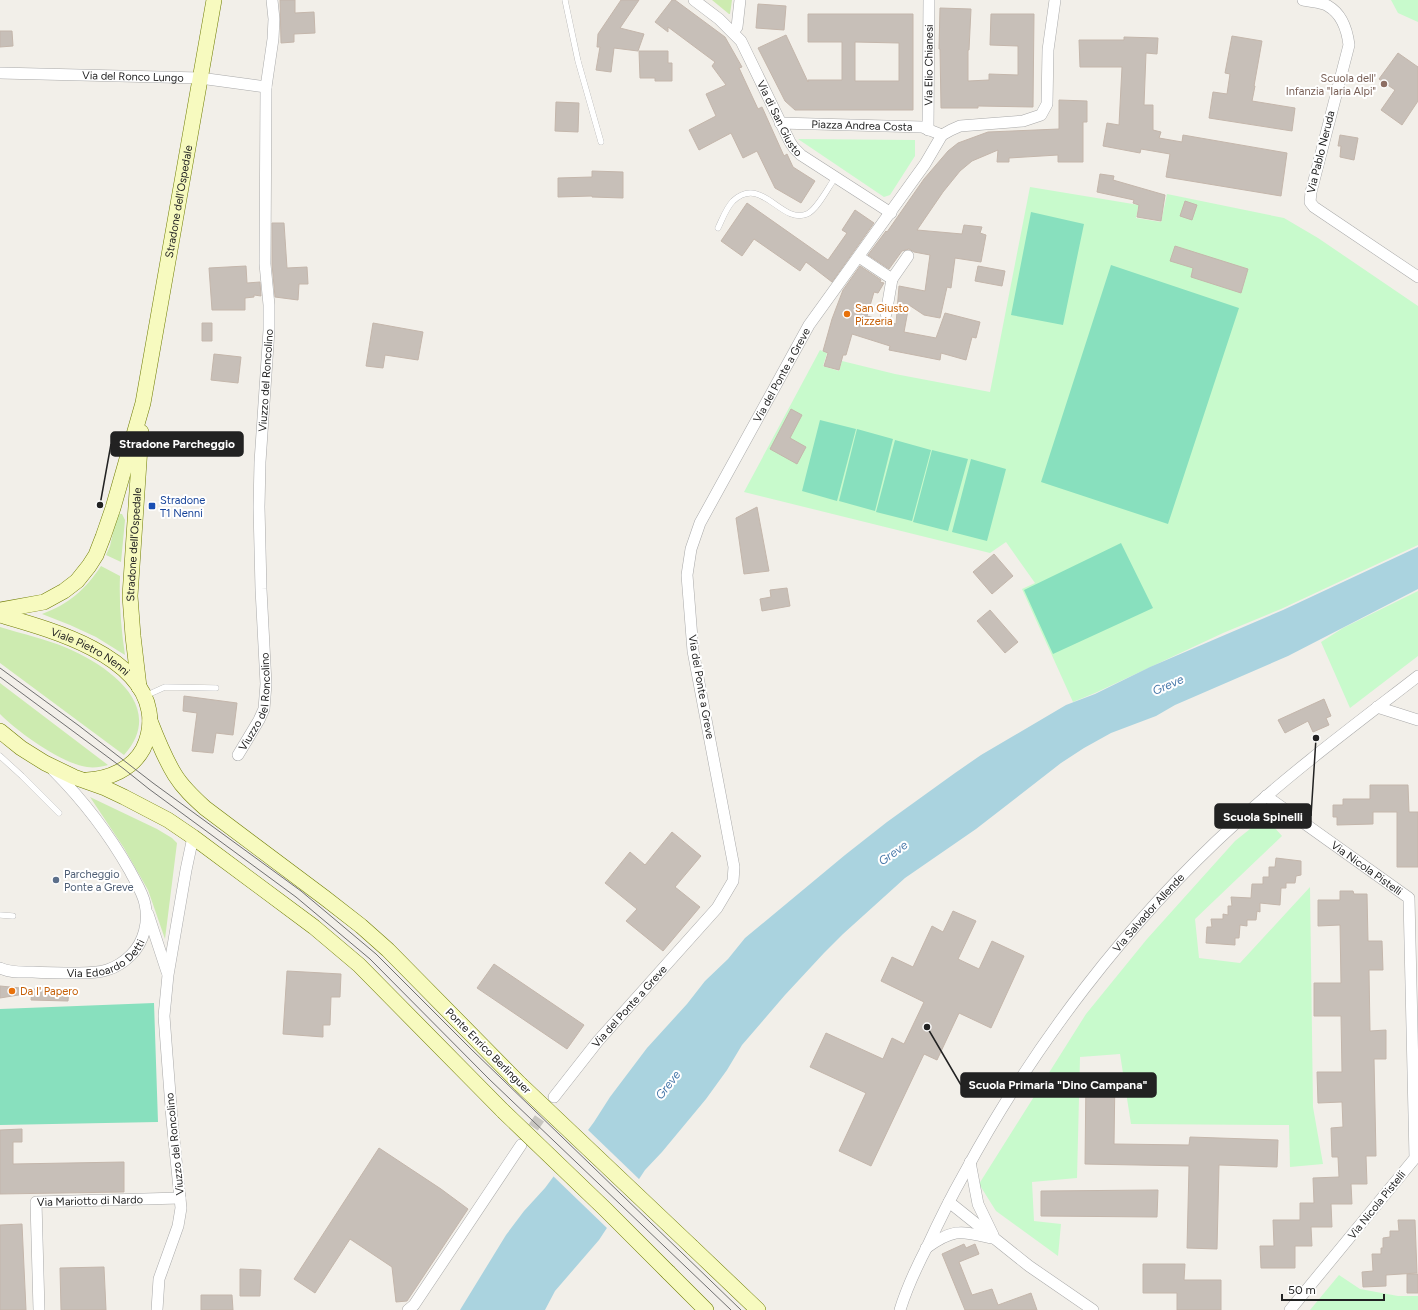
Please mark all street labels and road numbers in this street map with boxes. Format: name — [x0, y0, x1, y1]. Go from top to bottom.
street label: Via Elio Chianesi — [922, 24, 935, 106]
street label: Via del Ronco Lungo — [82, 69, 184, 84]
street label: Via di San Giusto — [755, 78, 805, 159]
street label: Via Pablo Neruda — [1304, 109, 1338, 195]
street label: Piazza Andrea Costa — [811, 117, 913, 133]
street label: Stradone dell'Ospedale — [162, 144, 195, 259]
street label: Via del Ponte a Greve — [750, 326, 813, 424]
street label: Viuzzo del Roncolino — [256, 328, 276, 432]
street label: Stradone dell'Ospedale — [123, 487, 144, 602]
street label: Viale Pietro Nenni — [49, 625, 133, 678]
street label: Via del Ponte a Greve — [685, 634, 717, 740]
street label: Viuzzo del Roncolino — [236, 652, 273, 753]
street label: Via Nicola Pistelli — [1329, 838, 1405, 898]
street label: Via Salvador Allende — [1110, 871, 1187, 955]
street label: Via Edoardo Detti — [67, 937, 147, 980]
street label: Via del Ponte a Greve — [589, 962, 669, 1050]
street label: Ponte Enrico Berlinguer — [443, 1006, 534, 1097]
street label: Viuzzo del Roncolino — [163, 1092, 187, 1196]
street label: Via Nicola Pistelli — [1345, 1168, 1409, 1242]
street label: Via Mariotto di Nardo — [37, 1193, 143, 1208]

